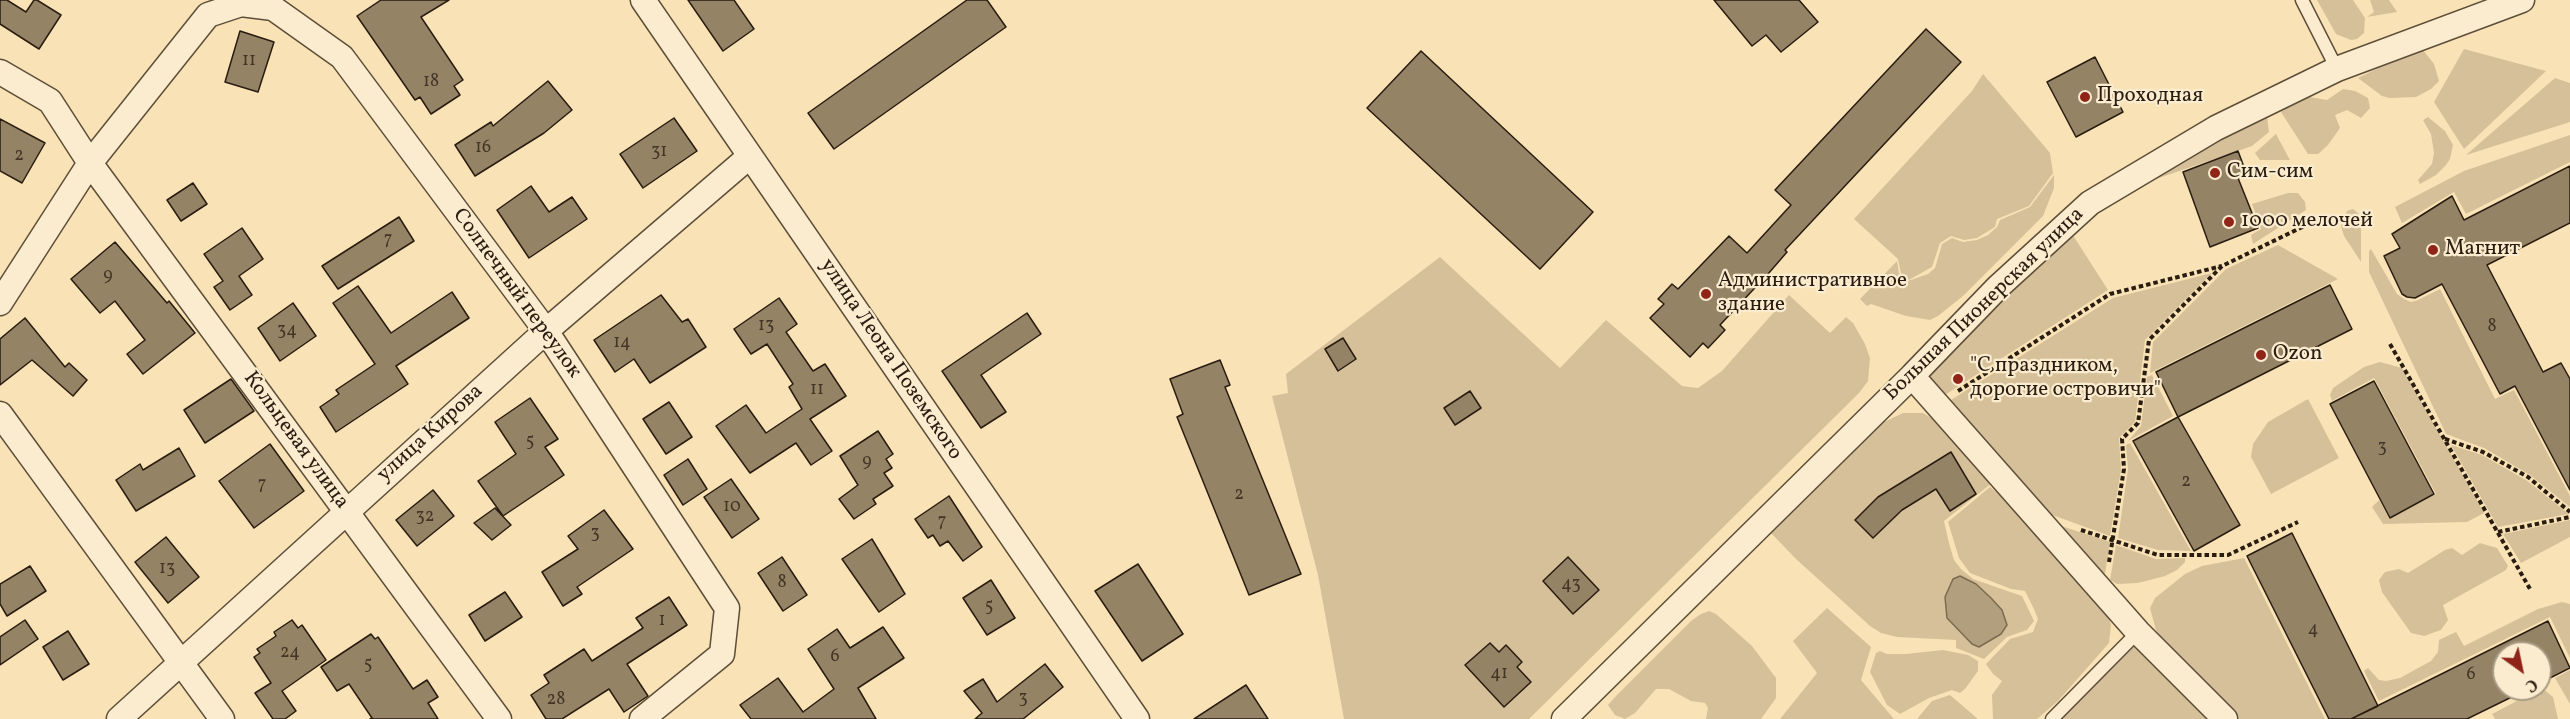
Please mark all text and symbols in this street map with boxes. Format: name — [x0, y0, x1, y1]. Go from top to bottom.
house number: 11 — [242, 51, 256, 73]
house number: 18 — [423, 72, 439, 94]
place label: Проходная — [2097, 84, 2203, 110]
marker: Проходная — [2078, 90, 2092, 104]
house number: 16 — [475, 138, 491, 160]
house number: 31 — [651, 142, 667, 164]
house number: 2 — [14, 146, 24, 168]
place label: Сим-сим — [2227, 160, 2313, 186]
marker: Сим-сим — [2208, 166, 2222, 180]
street label: Большая Пионерская улица — [1880, 203, 2090, 407]
street label: Солнечный переулок — [446, 204, 586, 384]
place label: 1000 мелочей — [2241, 209, 2373, 235]
marker: 1000 мелочей — [2222, 215, 2236, 229]
house number: 7 — [384, 230, 392, 252]
place label: Магнит — [2445, 237, 2520, 263]
marker: Магнит — [2426, 243, 2440, 257]
street label: улица Леона Поземского — [813, 255, 967, 465]
house number: 9 — [103, 266, 113, 288]
place label: Административное здание — [1718, 269, 1907, 319]
marker: Административное здание — [1699, 287, 1713, 301]
house number: 13 — [758, 316, 774, 338]
house number: 8 — [2487, 317, 2497, 339]
house number: 34 — [277, 321, 297, 343]
house number: 14 — [613, 333, 631, 355]
place label: Ozon — [2273, 342, 2323, 368]
marker: Ozon — [2254, 348, 2268, 362]
place label: "С праздником, дорогие островичи" — [1970, 354, 2161, 404]
street label: Кольцевая улица — [237, 367, 353, 515]
marker: "С праздником, дорогие островичи" — [1951, 372, 1965, 386]
street label: улица Кирова — [373, 380, 489, 488]
house number: 11 — [810, 380, 824, 402]
house number: 5 — [526, 432, 534, 454]
house number: 3 — [2377, 438, 2387, 460]
house number: 9 — [862, 452, 872, 474]
house number: 2 — [2181, 472, 2191, 494]
house number: 7 — [258, 475, 266, 497]
house number: 2 — [1234, 485, 1244, 507]
house number: 10 — [723, 497, 741, 519]
house number: 32 — [416, 507, 434, 529]
house number: 7 — [938, 512, 946, 534]
house number: 3 — [590, 524, 600, 546]
house number: 13 — [159, 559, 175, 581]
house number: 8 — [777, 573, 787, 595]
house number: 43 — [1561, 575, 1581, 597]
house number: 5 — [985, 597, 993, 619]
house number: 1 — [659, 611, 665, 633]
house number: 4 — [2308, 620, 2318, 642]
north arrow — [2492, 641, 2552, 701]
house number: 24 — [280, 643, 300, 665]
house number: 6 — [830, 647, 840, 669]
house number: 5 — [364, 655, 372, 677]
house number: 41 — [1490, 664, 1508, 686]
house number: 6 — [2466, 665, 2476, 687]
text: С — [2520, 672, 2541, 696]
house number: 3 — [1018, 689, 1028, 711]
house number: 28 — [547, 690, 565, 712]

